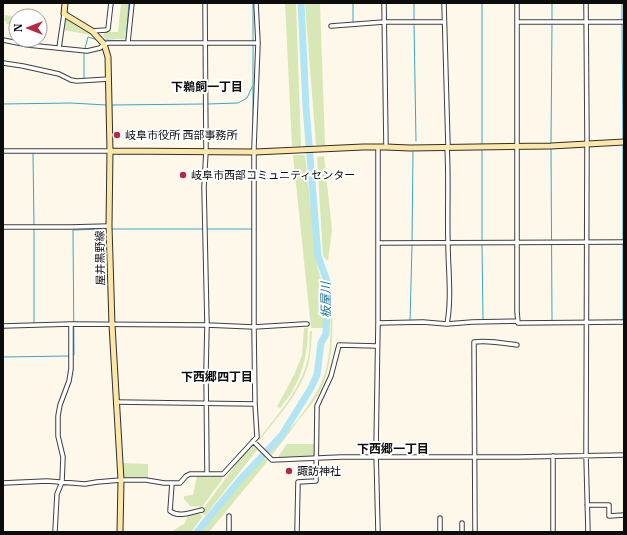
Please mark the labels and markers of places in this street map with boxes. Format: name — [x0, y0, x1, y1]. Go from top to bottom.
place label: 岐阜市役所 西部事務所 — [125, 128, 239, 142]
marker: 岐阜市役所 西部事務所 — [112, 130, 122, 140]
place label: 岐阜市西部コミュニティセンター — [191, 168, 355, 182]
marker: 岐阜市西部コミュニティセンター — [178, 170, 188, 180]
place label: 諏訪神社 — [297, 464, 341, 478]
marker: 諏訪神社 — [284, 466, 294, 476]

